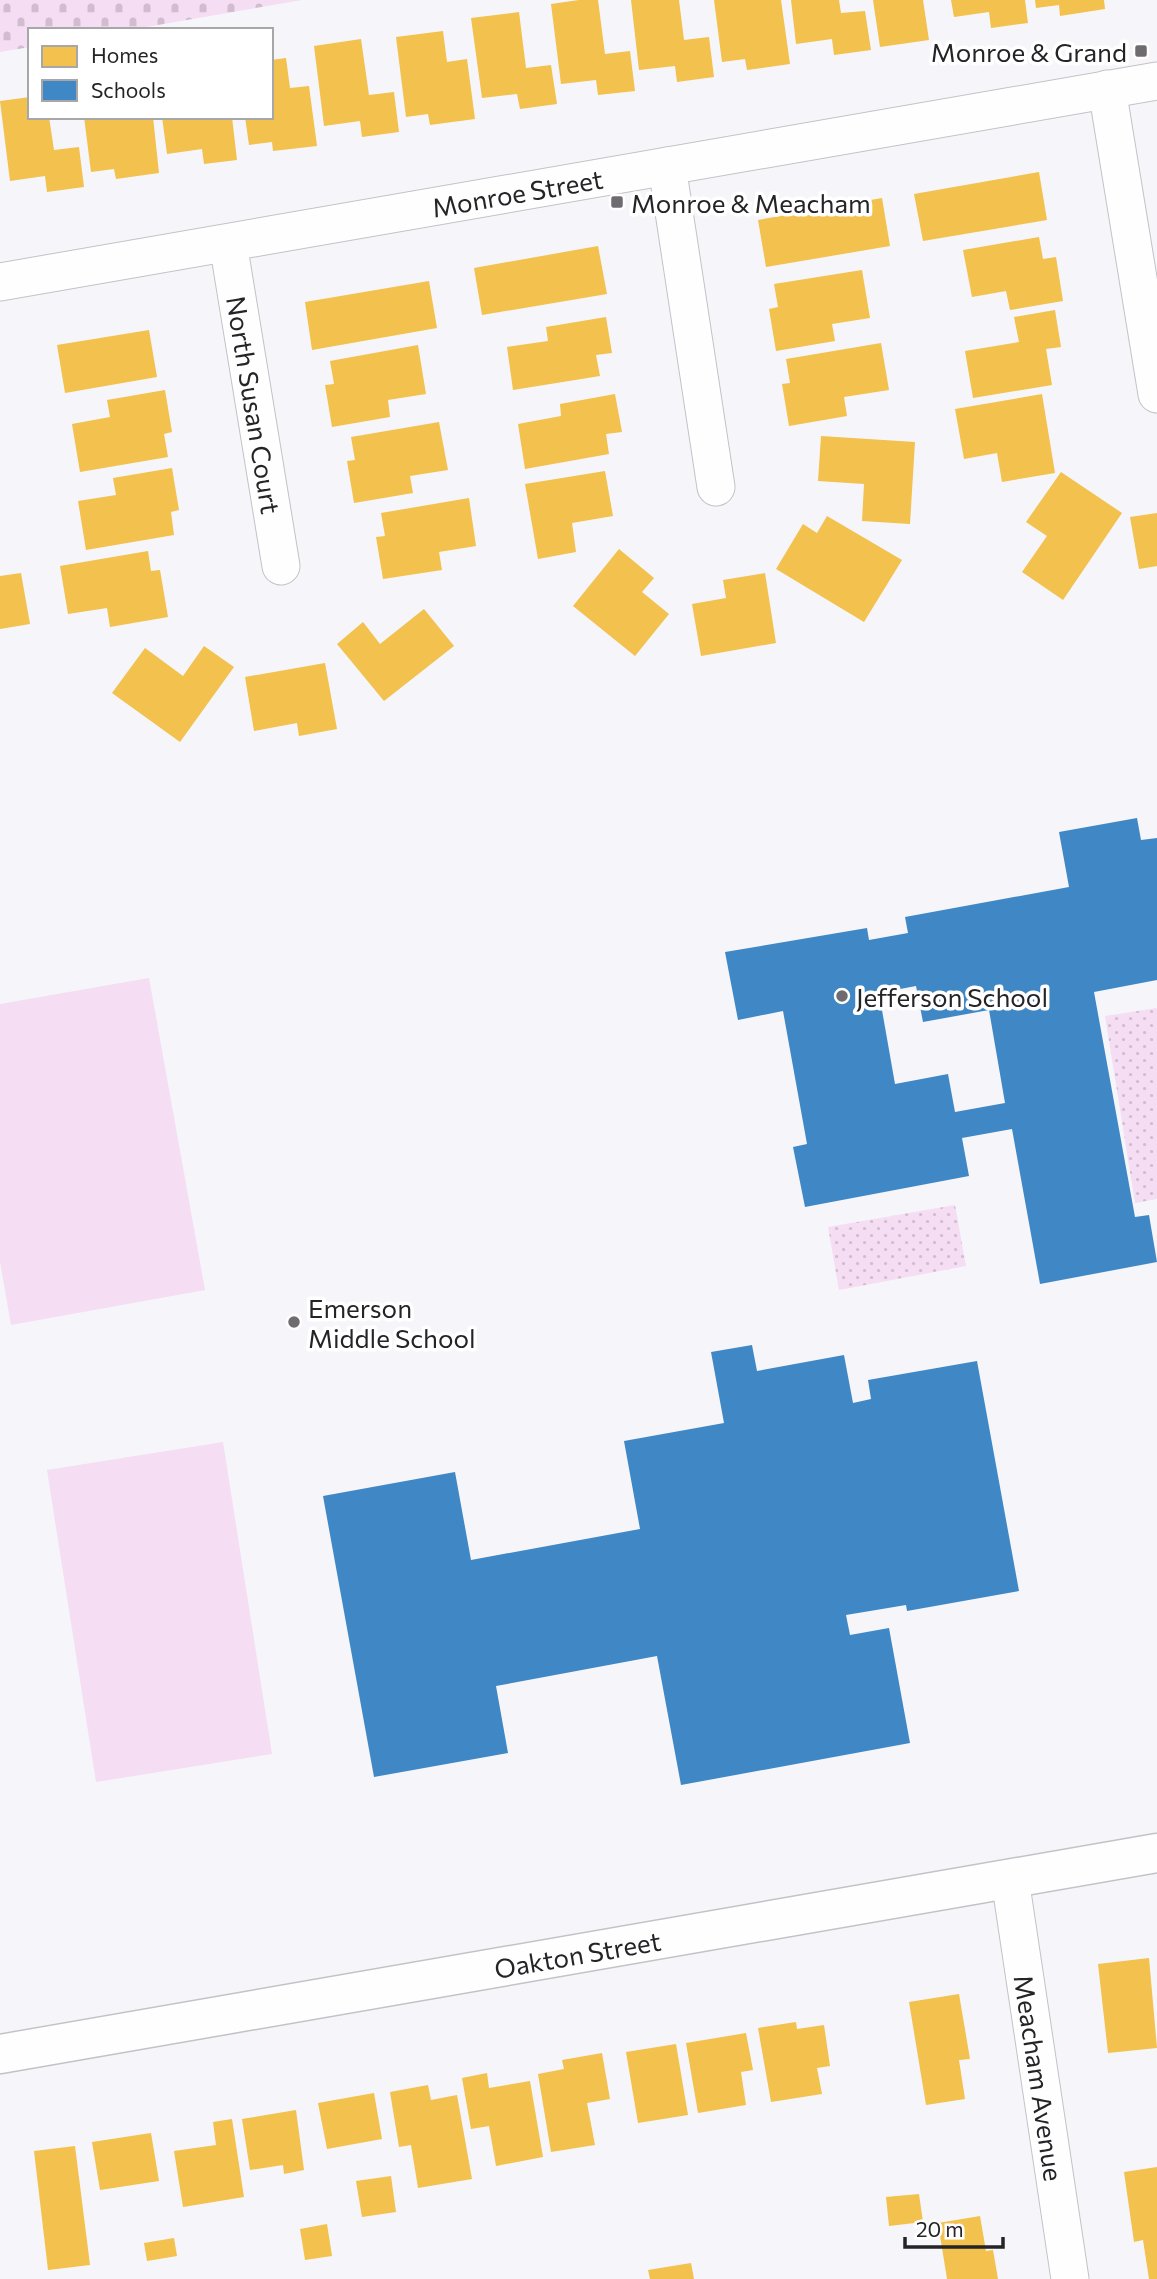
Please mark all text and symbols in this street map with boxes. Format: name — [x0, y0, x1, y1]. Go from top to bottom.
legend — [28, 28, 273, 119]
place label: Monroe & Grand — [931, 36, 1127, 67]
text: Homes — [91, 42, 158, 67]
marker: Monroe & Grand — [1133, 43, 1149, 59]
text: Schools — [91, 77, 166, 102]
street label: Monroe Street — [429, 162, 605, 222]
place label: Monroe & Meacham — [631, 187, 871, 218]
marker: Monroe & Meacham — [609, 194, 625, 210]
street label: North Susan Court — [221, 294, 288, 516]
place label: Jefferson School — [856, 981, 1048, 1012]
marker: Jefferson School — [834, 988, 850, 1004]
place label: Emerson Middle School — [308, 1292, 476, 1353]
marker: Emerson Middle School — [286, 1314, 302, 1330]
street label: Oakton Street — [492, 1924, 663, 1983]
street label: Meacham Avenue — [1009, 1973, 1071, 2183]
scale bar — [905, 2206, 1003, 2250]
text: 20 m — [916, 2216, 964, 2241]

